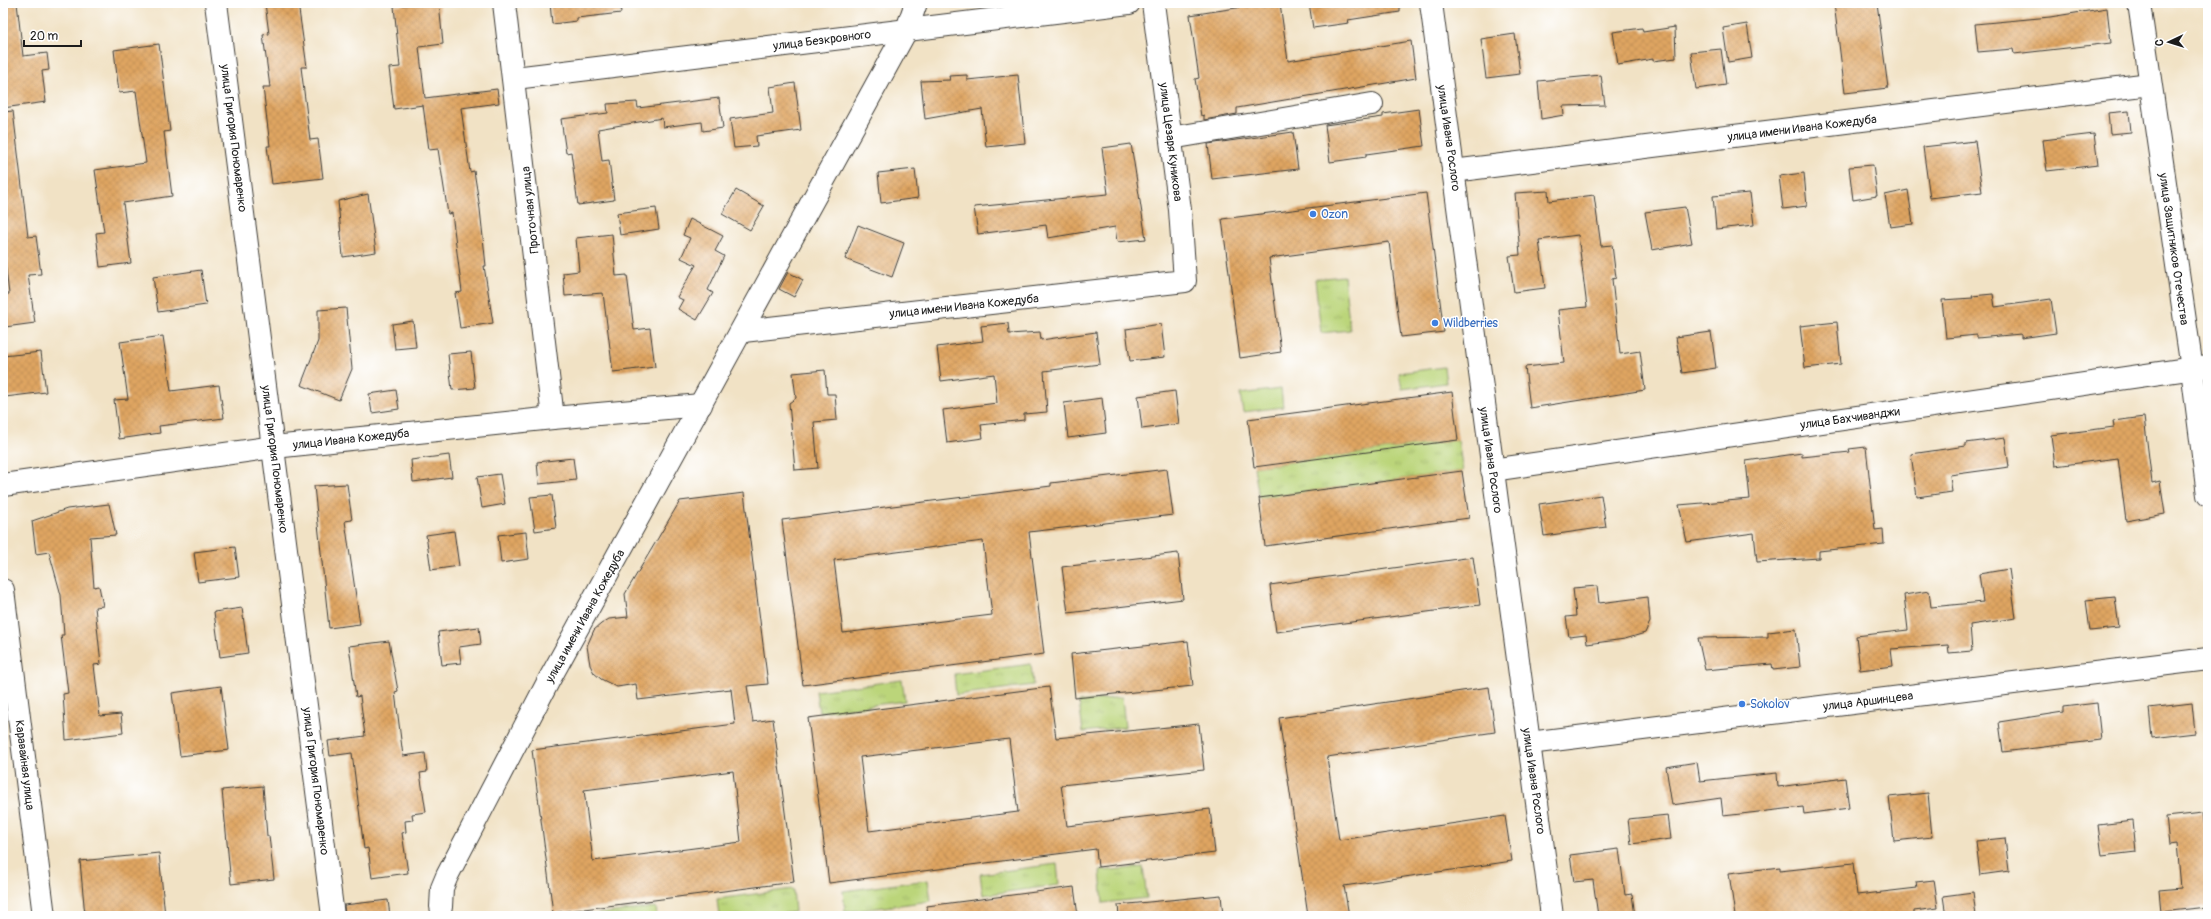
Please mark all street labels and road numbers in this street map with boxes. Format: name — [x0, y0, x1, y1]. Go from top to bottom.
street label: улица Безкровного — [771, 27, 872, 54]
street label: улица Григория Пономаренко — [217, 62, 250, 213]
street label: улица Цезаря Куникова — [1156, 81, 1185, 203]
street label: улица Ивана Рослого — [1433, 83, 1463, 193]
street label: улица имени Ивана Кожедуба — [1726, 112, 1878, 145]
street label: Проточная улица — [518, 165, 543, 254]
street label: улица Защитников Отечества — [2155, 171, 2192, 327]
street label: улица имени Ивана Кожедуба — [888, 291, 1040, 322]
street label: улица Григория Пономаренко — [258, 383, 291, 534]
street label: улица Бахчиванджи — [1798, 404, 1901, 433]
street label: улица Ивана Рослого — [1475, 405, 1505, 515]
street label: улица Ивана Кожедуба — [291, 426, 410, 453]
street label: улица имени Ивана Кожедуба — [542, 547, 629, 686]
street label: улица Аршинцева — [1821, 688, 1914, 715]
street label: улица Григория Пономаренко — [299, 705, 332, 856]
street label: Каравайная улица — [12, 719, 38, 811]
street label: улица Ивана Рослого — [1518, 726, 1548, 836]

